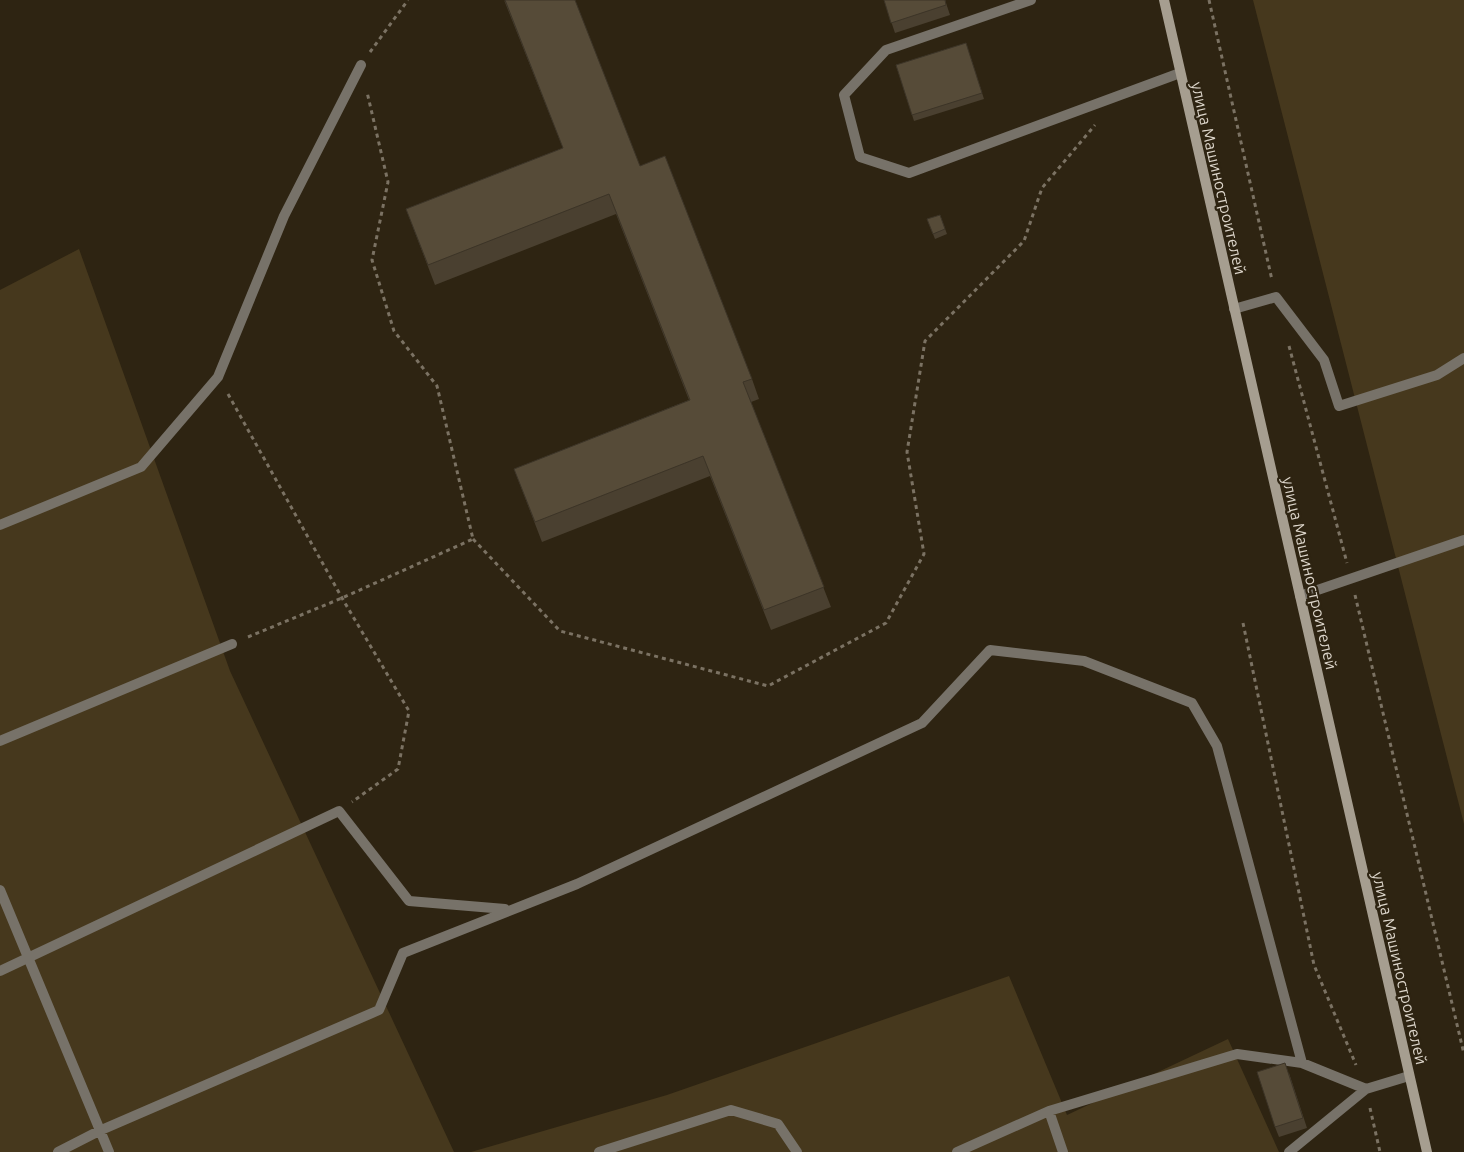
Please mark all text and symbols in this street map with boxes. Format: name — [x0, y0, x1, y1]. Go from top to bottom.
street label: улица Машиностроителей — [1188, 80, 1250, 276]
street label: улица Машиностроителей — [1279, 475, 1341, 671]
street label: улица Машиностроителей — [1369, 870, 1431, 1066]

